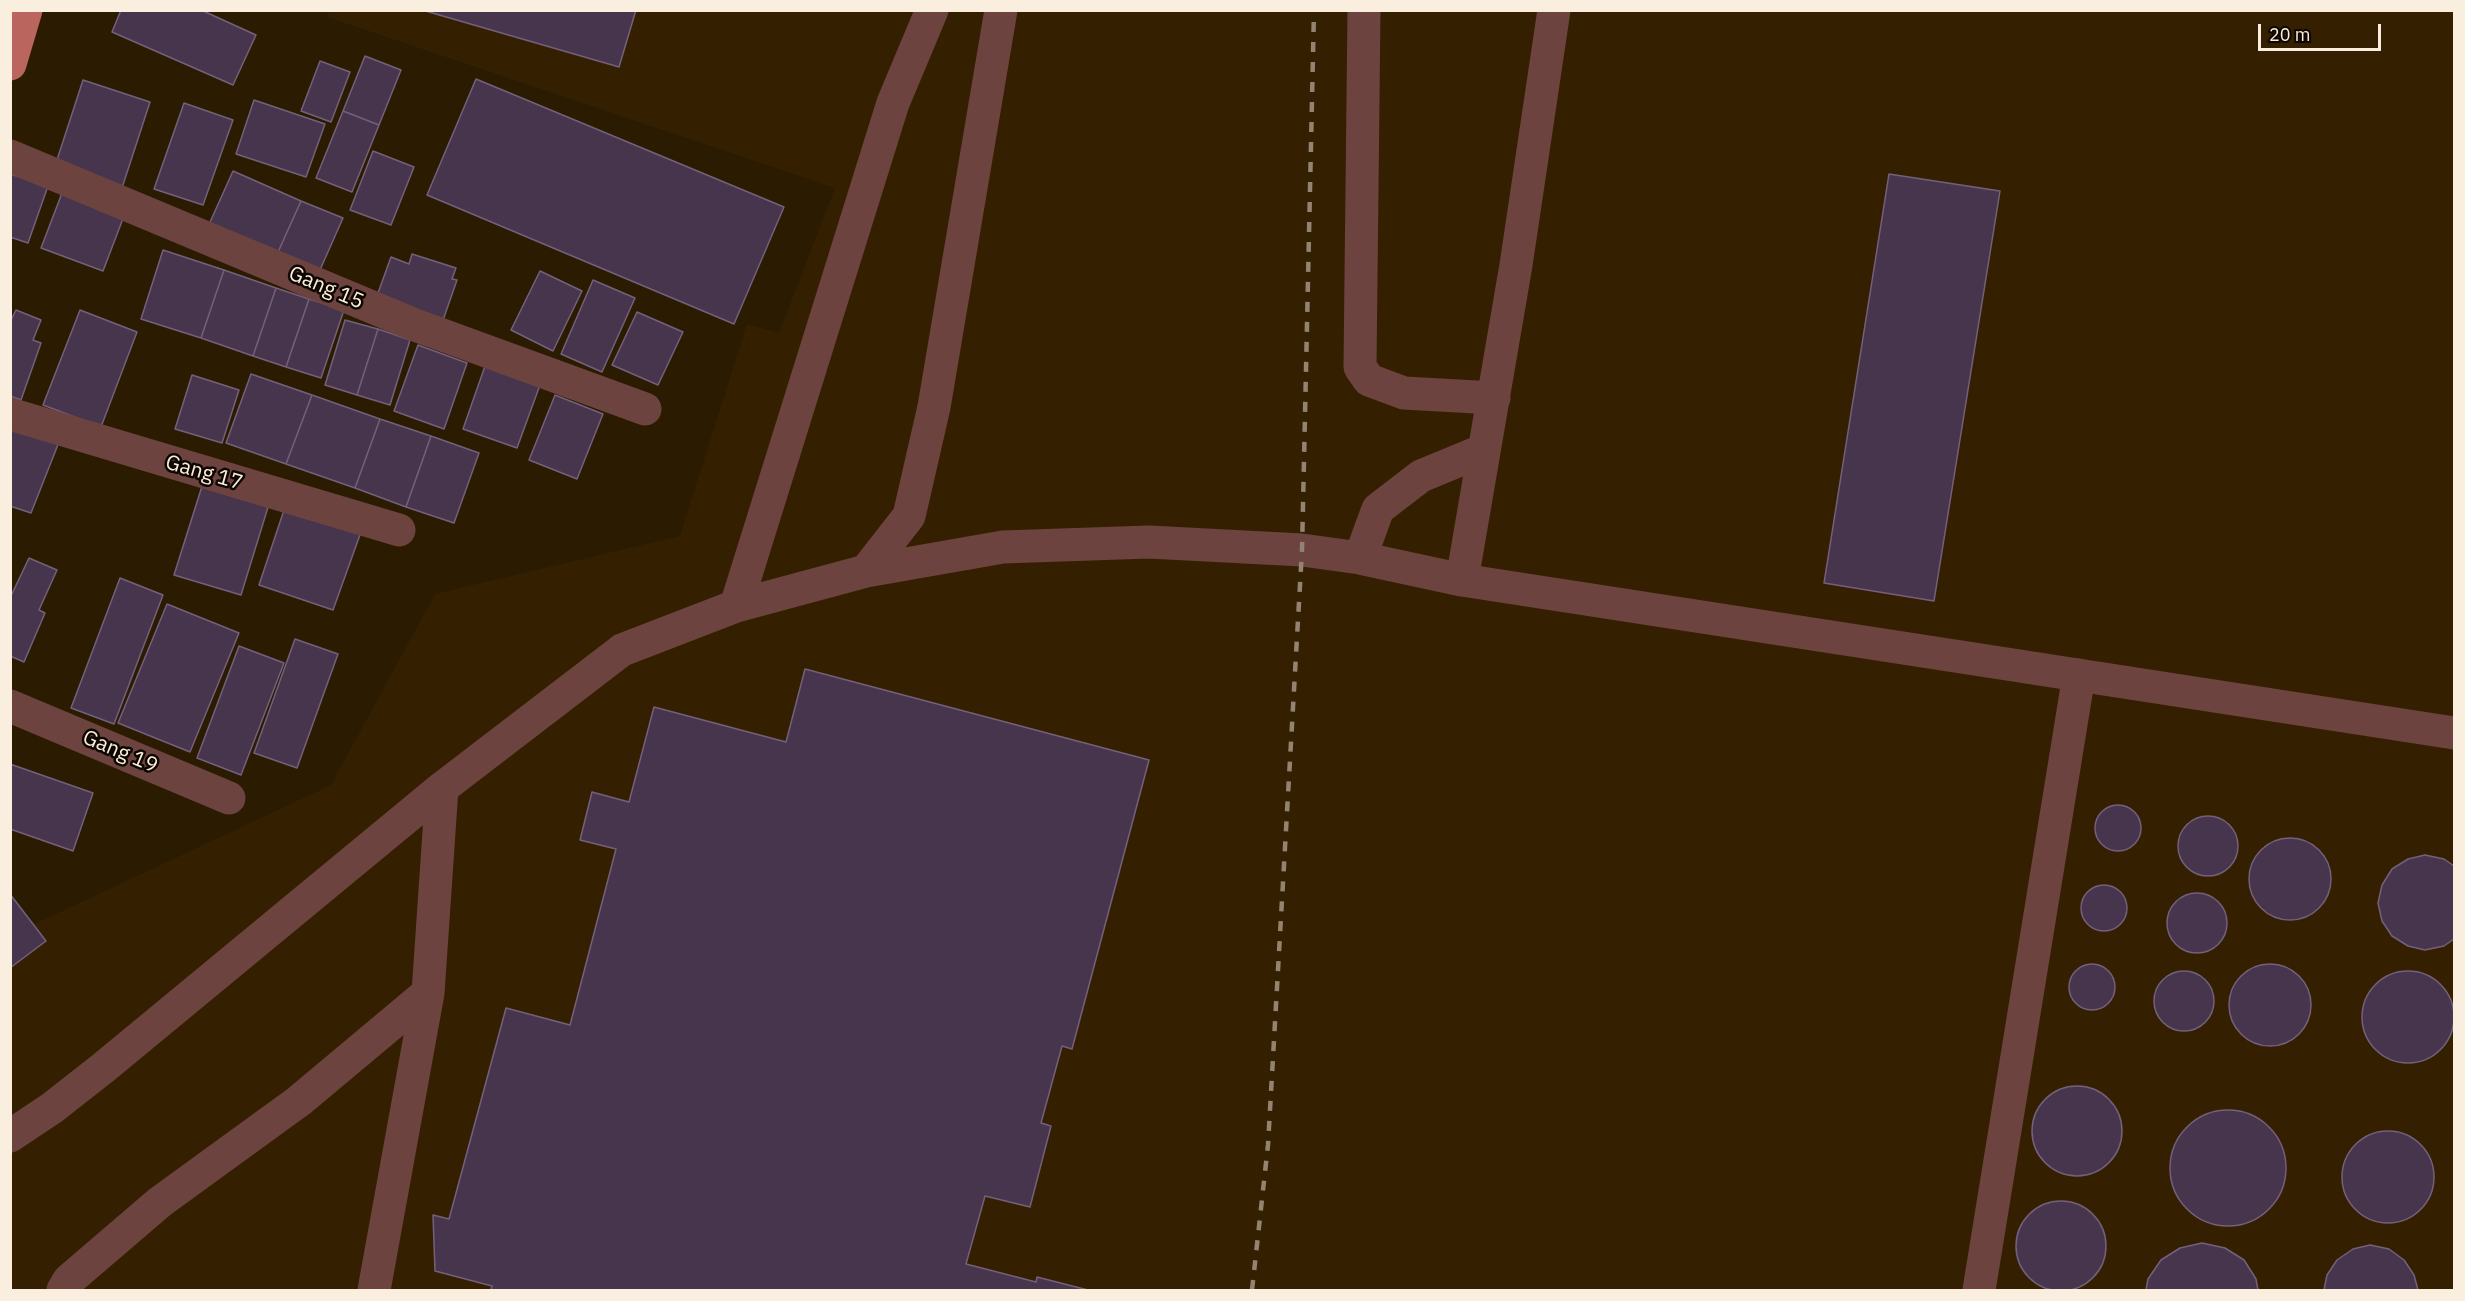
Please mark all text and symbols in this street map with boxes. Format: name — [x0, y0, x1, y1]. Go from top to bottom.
scale bar — [2261, 12, 2384, 50]
text: 20 m — [2269, 23, 2311, 46]
street label: Gang 15 — [285, 261, 367, 315]
street label: Gang 17 — [163, 450, 245, 496]
street label: Gang 19 — [79, 725, 161, 779]

